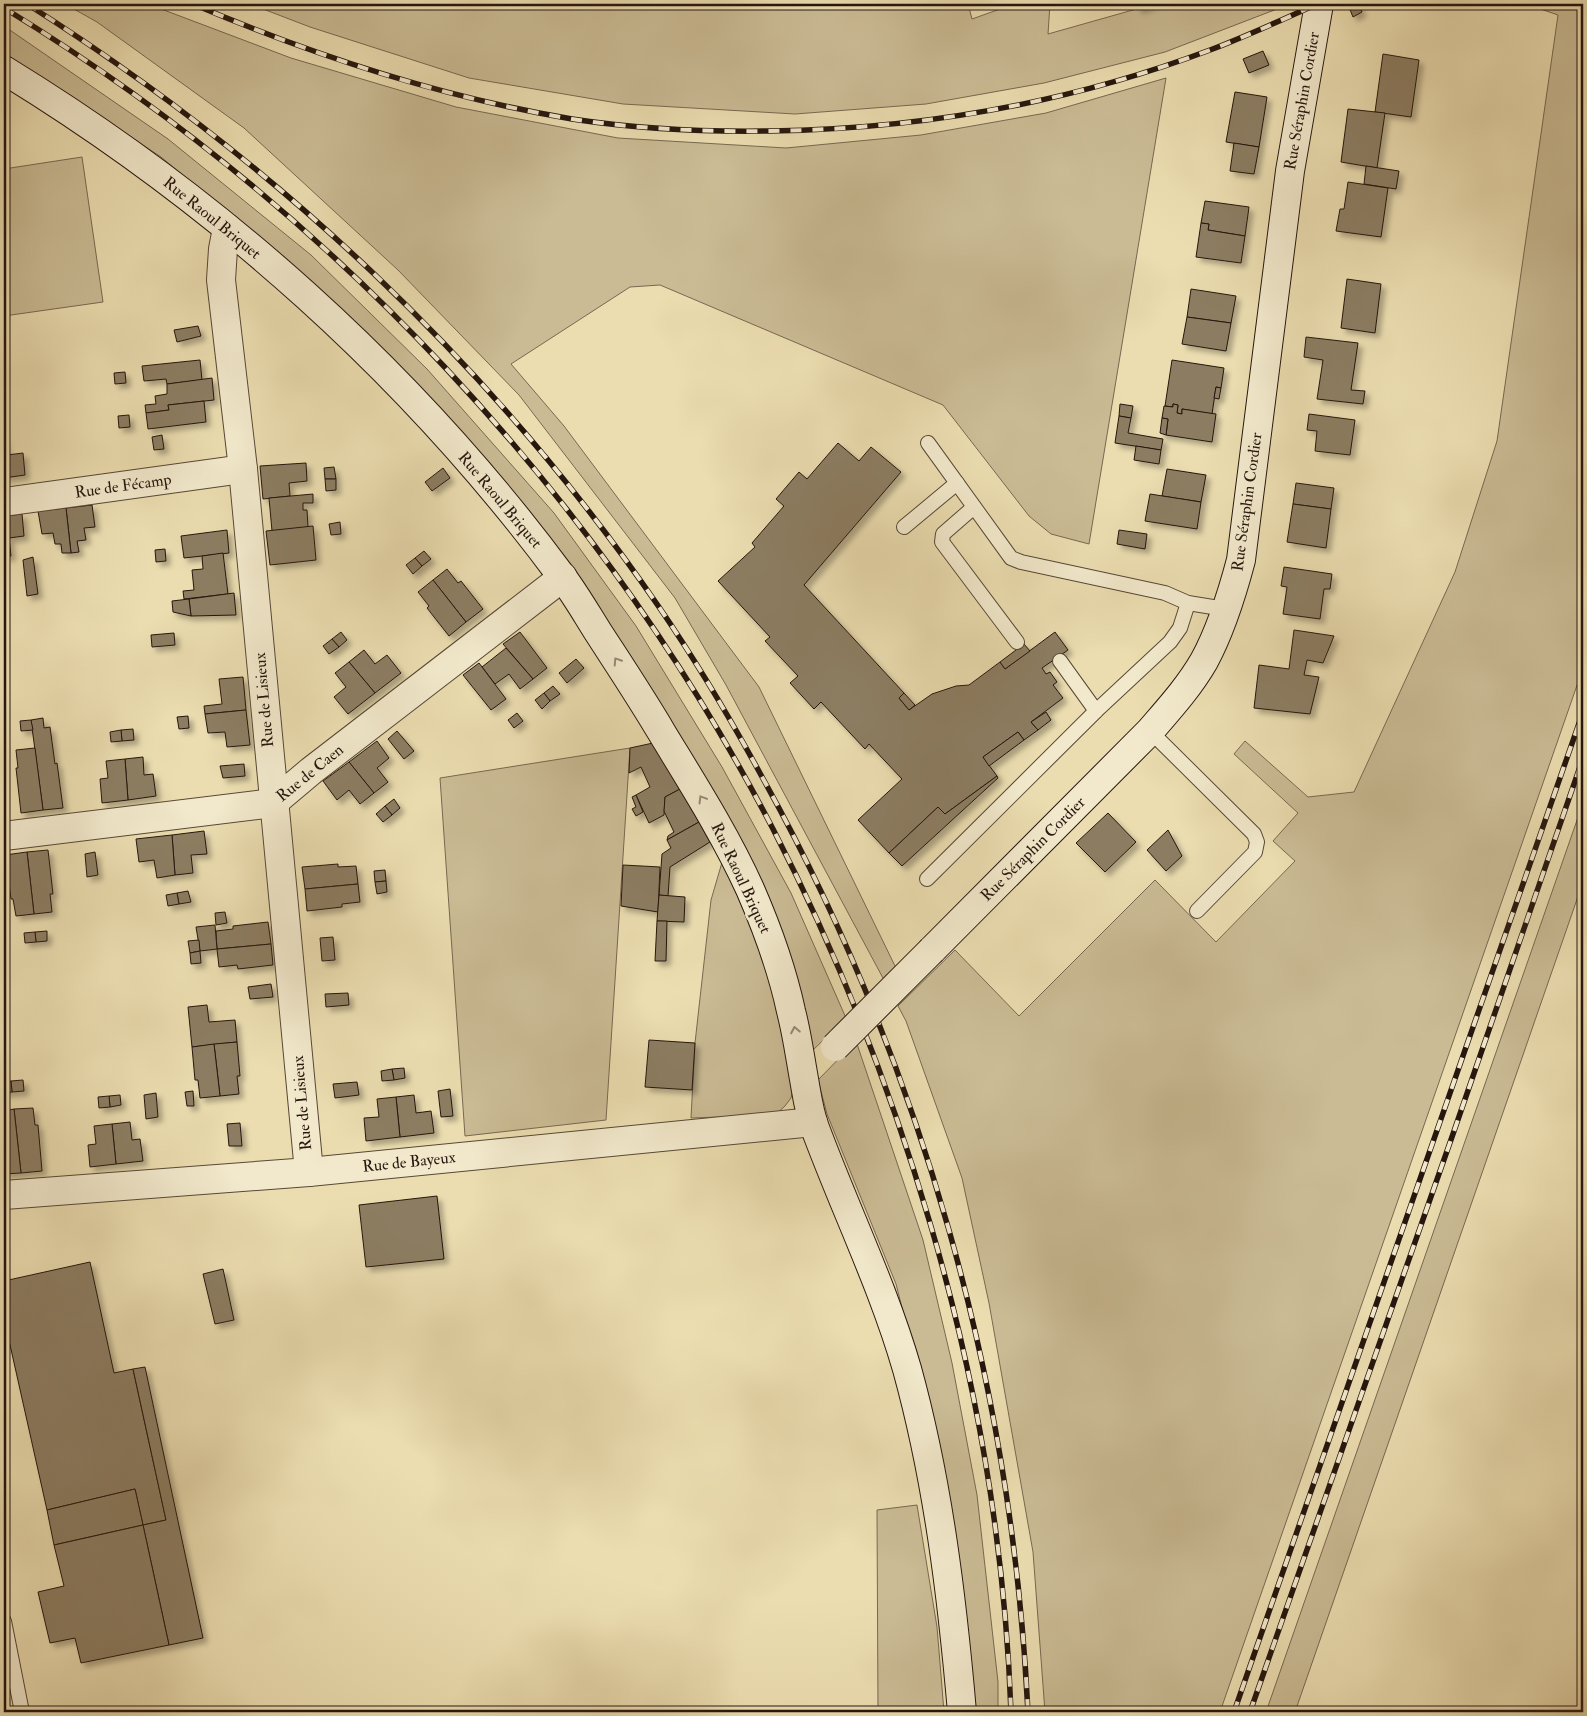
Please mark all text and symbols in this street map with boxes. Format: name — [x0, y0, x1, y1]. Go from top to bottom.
street label: Rue Séraphin Cordier — [1280, 30, 1325, 172]
street label: Rue Raoul Briquet — [159, 172, 265, 264]
street label: Rue Séraphin Cordier — [1227, 431, 1268, 573]
street label: Rue Raoul Briquet — [454, 448, 546, 552]
street label: Rue de Fécamp — [73, 469, 173, 504]
street label: Rue de Lisieux — [250, 652, 278, 748]
one-way arrow — [614, 657, 623, 667]
street label: Rue de Caen — [272, 740, 348, 806]
street label: Rue Séraphin Cordier — [976, 792, 1090, 906]
one-way arrow — [699, 796, 709, 805]
street label: Rue Raoul Briquet — [707, 819, 775, 937]
one-way arrow — [790, 1025, 801, 1034]
street label: Rue de Lisieux — [288, 1055, 316, 1151]
street label: Rue de Bayeux — [361, 1147, 457, 1177]

